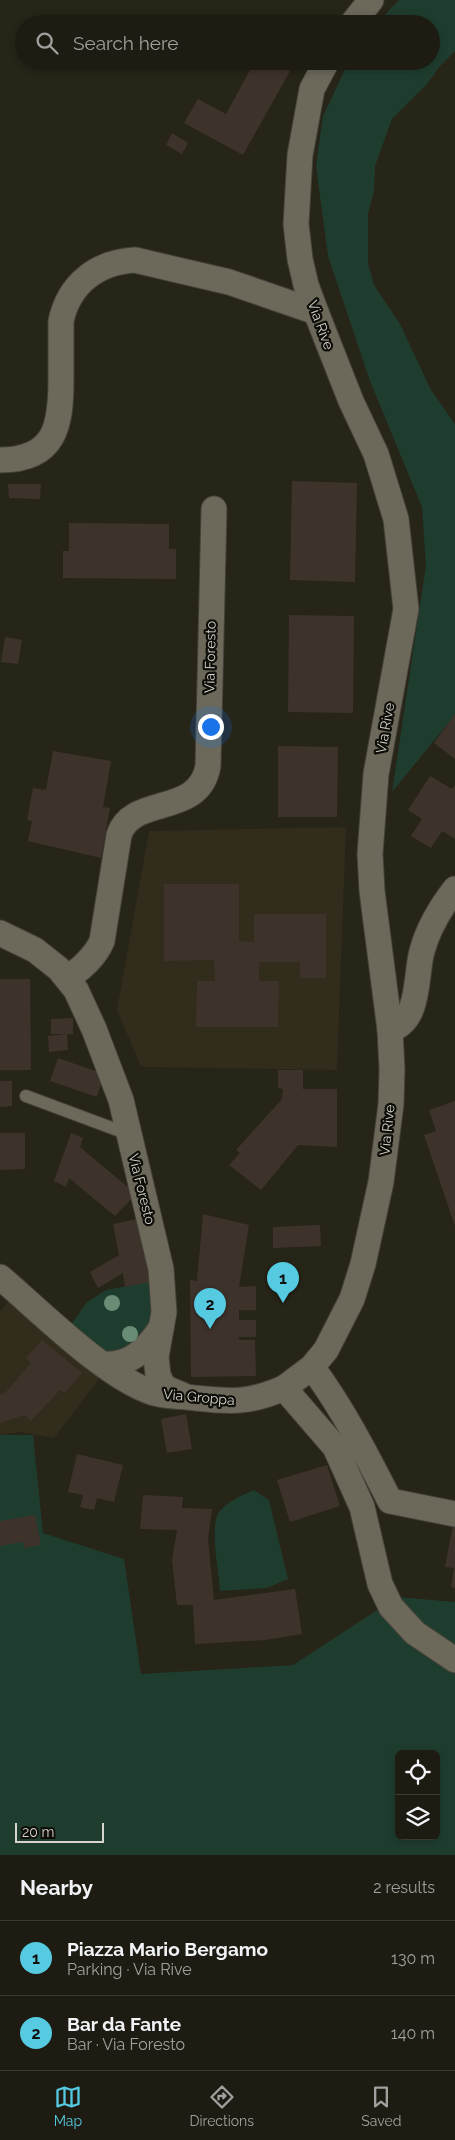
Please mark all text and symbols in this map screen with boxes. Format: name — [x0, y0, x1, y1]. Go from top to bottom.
search box — [15, 15, 440, 70]
icon: search — [33, 29, 61, 57]
text: Search here — [73, 32, 179, 54]
street label: Via Rive — [305, 298, 337, 352]
street label: Via Foresto — [201, 621, 219, 693]
street label: Via Rive — [373, 701, 397, 755]
your location — [198, 714, 224, 740]
street label: Via Rive — [376, 1104, 398, 1156]
street label: Via Foresto — [125, 1152, 159, 1226]
pin: 1 — [267, 1262, 299, 1303]
pin: 2 — [194, 1288, 226, 1329]
street label: Via Groppa — [163, 1386, 235, 1408]
map controls — [395, 1750, 440, 1840]
button: locate — [395, 1750, 440, 1795]
button: layers — [395, 1795, 440, 1840]
scale bar — [15, 1820, 104, 1843]
text: 20 m — [22, 1824, 54, 1840]
text: Nearby — [20, 1875, 93, 1900]
text: 2 results — [373, 1878, 435, 1897]
text: Piazza Mario Bergamo — [67, 1938, 268, 1960]
text: 1 — [32, 1949, 40, 1968]
text: 130 m — [391, 1949, 435, 1968]
text: Parking · Via Rive — [67, 1960, 192, 1979]
text: Bar da Fante — [67, 2013, 181, 2035]
text: 2 — [31, 2024, 41, 2043]
text: 140 m — [391, 2024, 435, 2043]
text: Bar · Via Foresto — [67, 2035, 185, 2054]
tab: Map — [54, 2083, 82, 2129]
tab: Directions — [189, 2083, 254, 2129]
tab: Saved — [361, 2083, 401, 2129]

